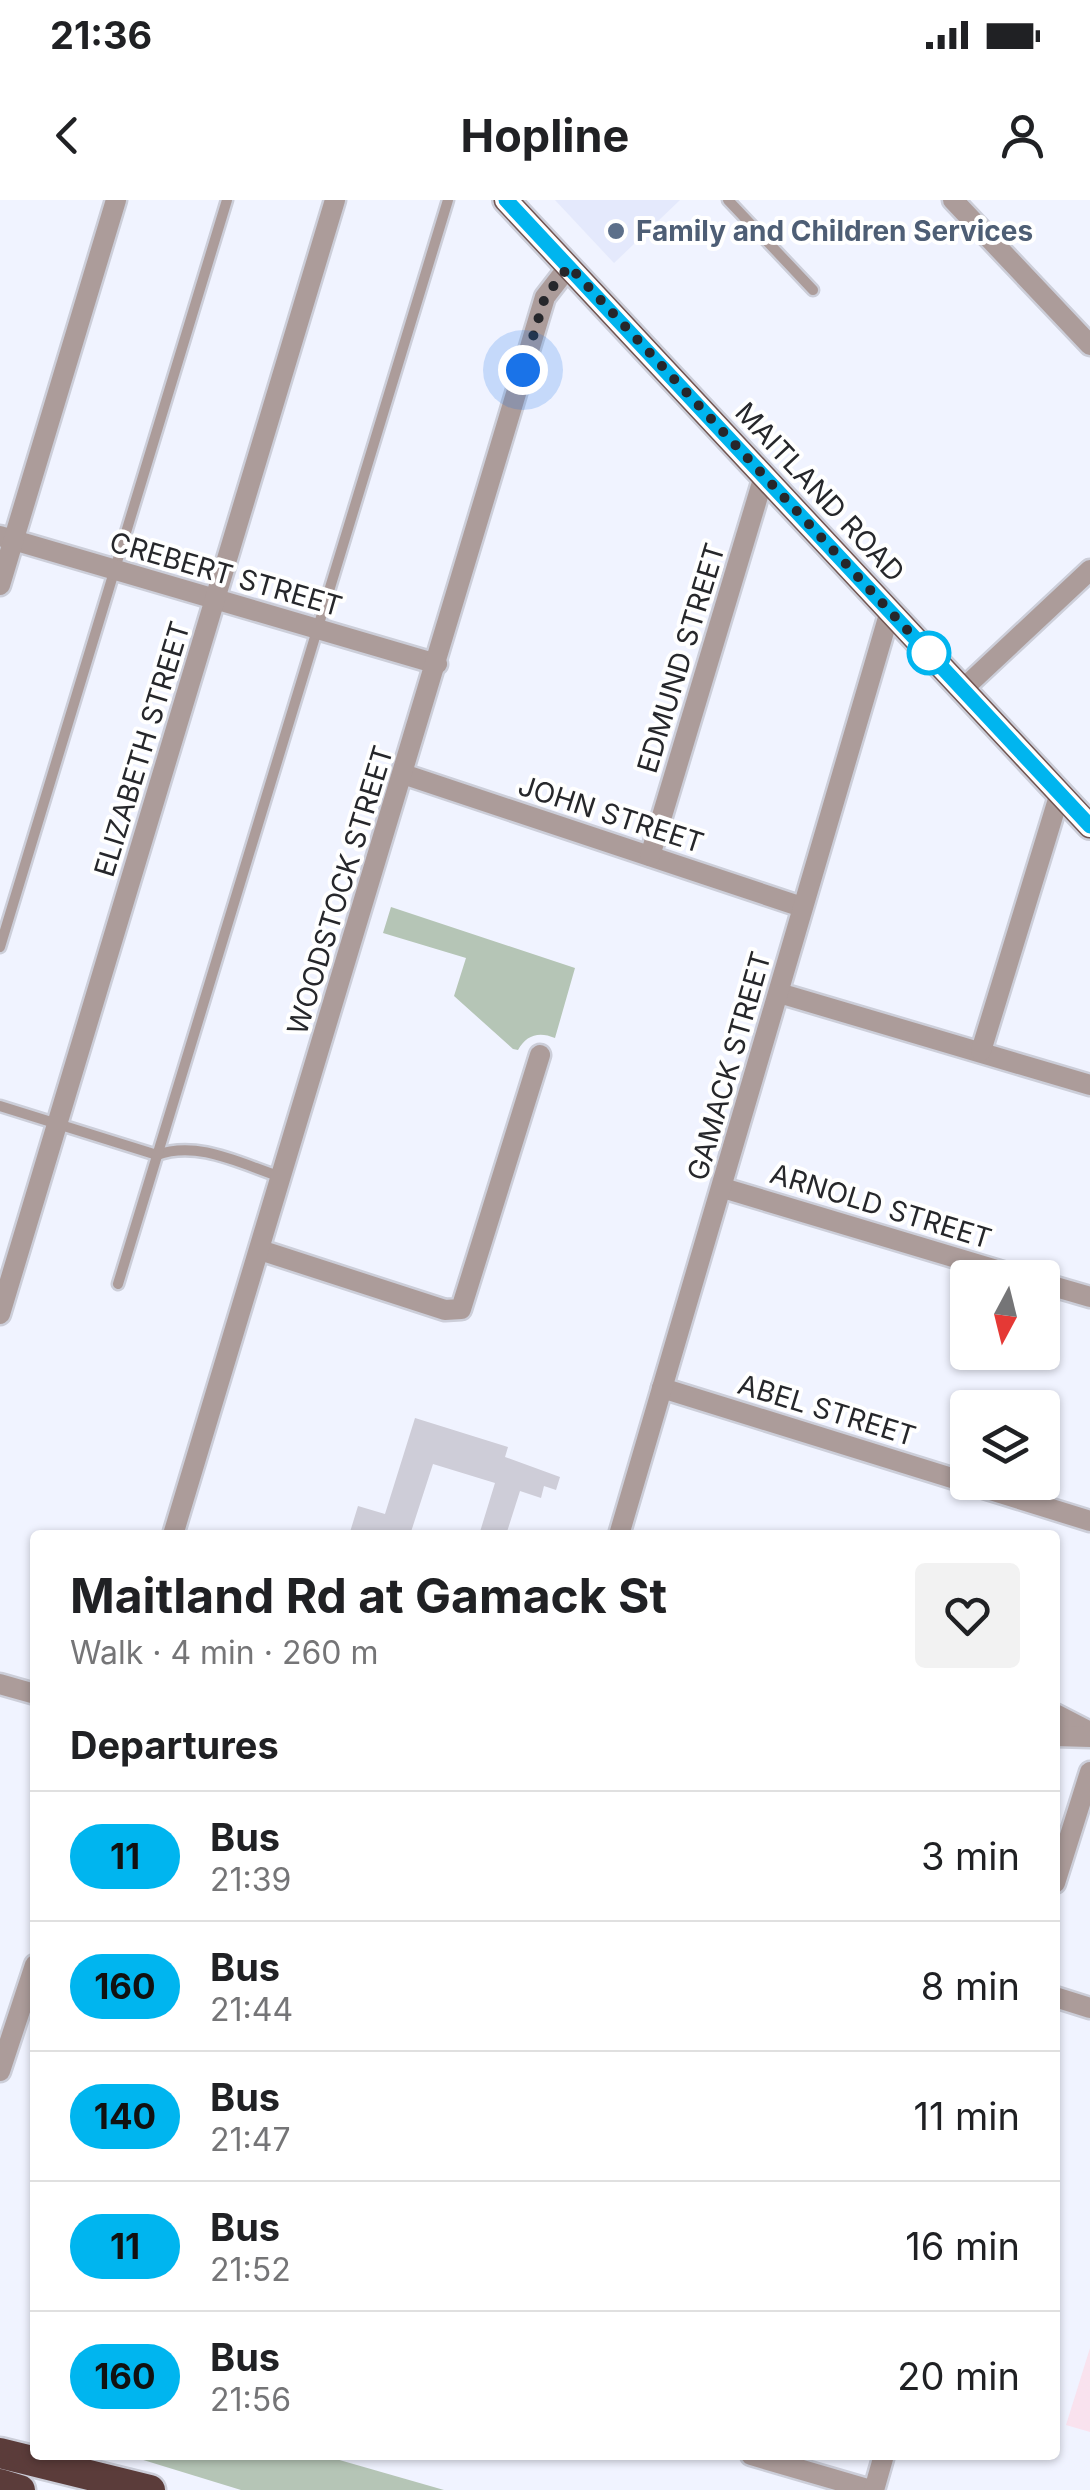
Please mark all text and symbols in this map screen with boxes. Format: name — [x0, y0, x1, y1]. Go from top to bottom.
text: 21:36 — [50, 12, 152, 58]
icon: back — [40, 108, 95, 163]
text: Hopline — [461, 108, 629, 163]
icon: person — [995, 108, 1050, 163]
place label: Family and Children Services — [636, 214, 1033, 248]
marker: Family and Children Services — [605, 220, 627, 242]
your location — [498, 345, 548, 395]
street label: MAITLAND ROAD — [728, 395, 912, 589]
street label: CREBERT STREET — [106, 525, 346, 623]
street label: EDMUND STREET — [630, 539, 732, 777]
street label: ELIZABETH STREET — [87, 617, 197, 881]
unlabelled marker — [908, 632, 950, 674]
street label: WOODSTOCK STREET — [280, 742, 400, 1038]
street label: JOHN STREET — [514, 768, 708, 860]
street label: GAMACK STREET — [680, 948, 778, 1184]
street label: ARNOLD STREET — [766, 1156, 996, 1256]
north arrow — [950, 1260, 1060, 1370]
map controls — [950, 1260, 1060, 1500]
street label: ABEL STREET — [734, 1367, 920, 1453]
button: layers — [950, 1390, 1060, 1500]
button: heart — [915, 1563, 1020, 1668]
text: Maitland Rd at Gamack St — [70, 1566, 667, 1625]
text: Walk · 4 min · 260 m — [70, 1633, 379, 1672]
text: Departures — [70, 1722, 279, 1768]
text: Bus — [210, 1814, 280, 1860]
text: 3 min — [921, 1833, 1020, 1879]
text: 11 — [110, 1835, 140, 1877]
text: 21:39 — [210, 1860, 291, 1899]
text: Bus — [210, 1944, 280, 1990]
text: 8 min — [921, 1963, 1020, 2009]
text: 160 — [94, 1965, 156, 2007]
text: 21:44 — [210, 1990, 293, 2029]
text: Bus — [210, 2074, 280, 2120]
text: 11 min — [913, 2093, 1020, 2139]
text: 140 — [94, 2095, 156, 2137]
text: 21:47 — [210, 2120, 291, 2159]
text: Bus — [210, 2204, 280, 2250]
text: 16 min — [905, 2223, 1020, 2269]
text: 11 — [110, 2225, 140, 2267]
text: 21:52 — [210, 2250, 291, 2289]
text: Bus — [210, 2334, 280, 2380]
text: 20 min — [897, 2353, 1020, 2399]
text: 160 — [94, 2355, 156, 2397]
text: 21:56 — [210, 2380, 291, 2419]

